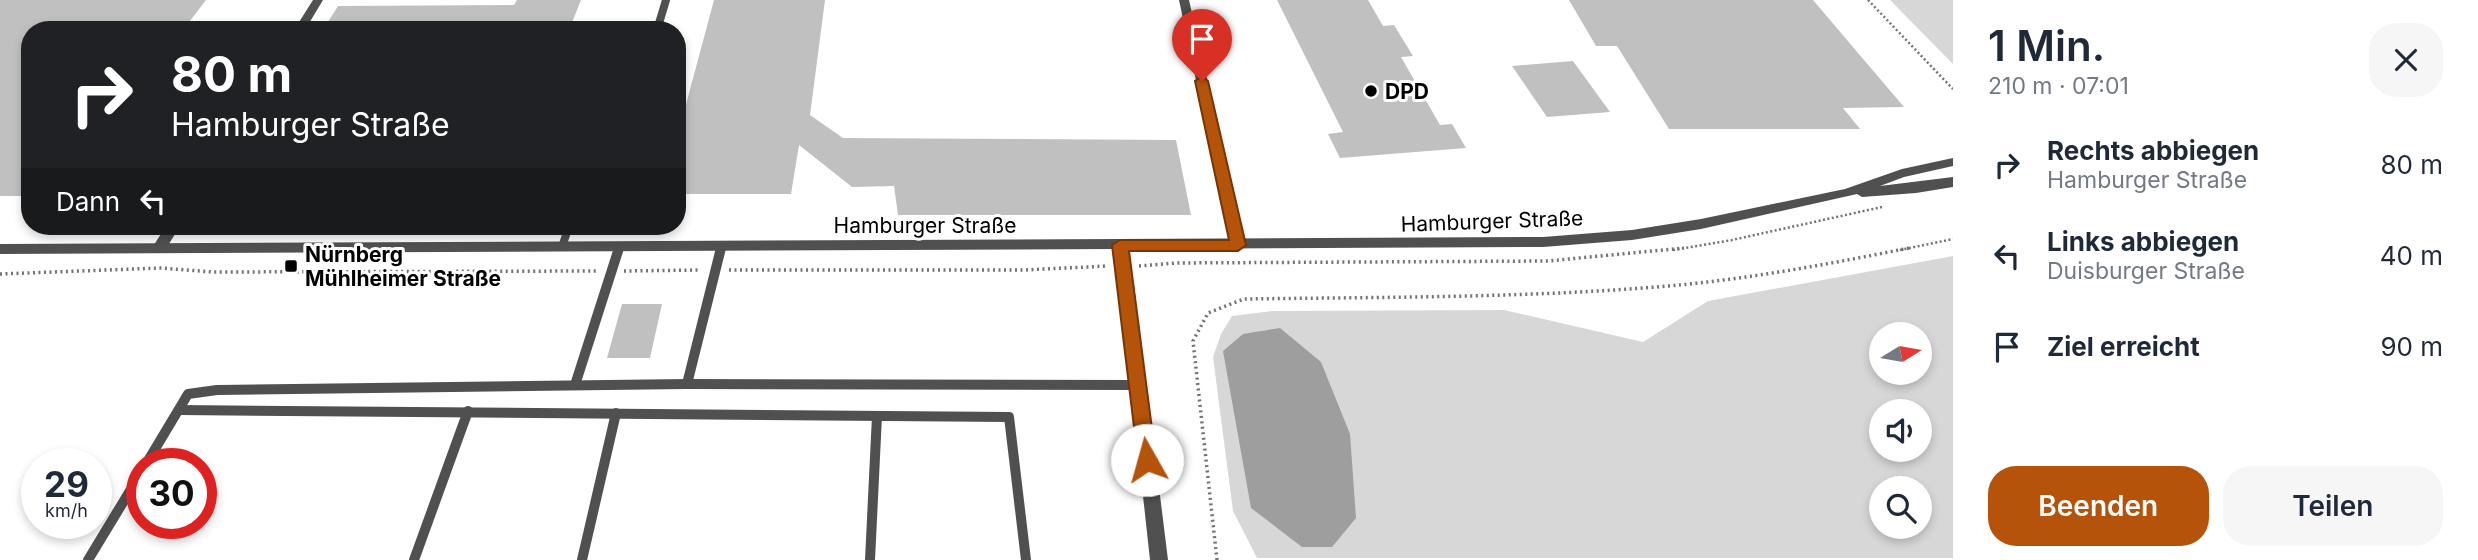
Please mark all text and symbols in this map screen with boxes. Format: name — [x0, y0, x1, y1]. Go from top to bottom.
pin — [1172, 9, 1232, 81]
icon: arrive — [1183, 20, 1221, 58]
text: 1 Min. — [1988, 20, 2105, 71]
button: close — [2369, 23, 2443, 97]
text: 80 m — [171, 45, 292, 104]
icon: right — [56, 49, 147, 140]
text: 210 m · 07:01 — [1988, 72, 2129, 100]
place label: DPD — [1385, 79, 1429, 104]
marker: DPD — [1363, 83, 1379, 99]
text: Hamburger Straße — [171, 105, 450, 144]
text: Rechts abbiegen — [2047, 135, 2259, 166]
icon: right — [1988, 146, 2026, 184]
text: 80 m — [2380, 149, 2443, 180]
text: Hamburger Straße — [2047, 166, 2247, 194]
icon: left — [134, 182, 172, 220]
text: Dann — [56, 186, 120, 217]
street label: Hamburger Straße — [1400, 205, 1584, 237]
street label: Hamburger Straße — [834, 213, 1016, 238]
text: Links abbiegen — [2047, 226, 2239, 257]
icon: left — [1988, 237, 2026, 275]
text: 40 m — [2380, 240, 2443, 271]
place label: Nürnberg Mühlheimer Straße — [305, 242, 501, 291]
text: Duisburger Straße — [2047, 257, 2245, 285]
marker: Nürnberg Mühlheimer Straße — [283, 258, 299, 274]
north arrow — [1869, 322, 1932, 385]
map controls — [1869, 322, 1932, 539]
icon: arrive — [1988, 328, 2026, 366]
text: Ziel erreicht — [2047, 331, 2200, 362]
text: 90 m — [2380, 331, 2443, 362]
button: sound — [1869, 399, 1932, 462]
position arrow — [1110, 423, 1184, 497]
speed limit sign: 30 — [126, 448, 217, 539]
text: 29 — [44, 463, 89, 505]
button: Beenden — [1988, 466, 2209, 546]
button: Teilen — [2223, 466, 2443, 546]
button: search — [1869, 476, 1932, 539]
text: km/h — [45, 500, 88, 521]

